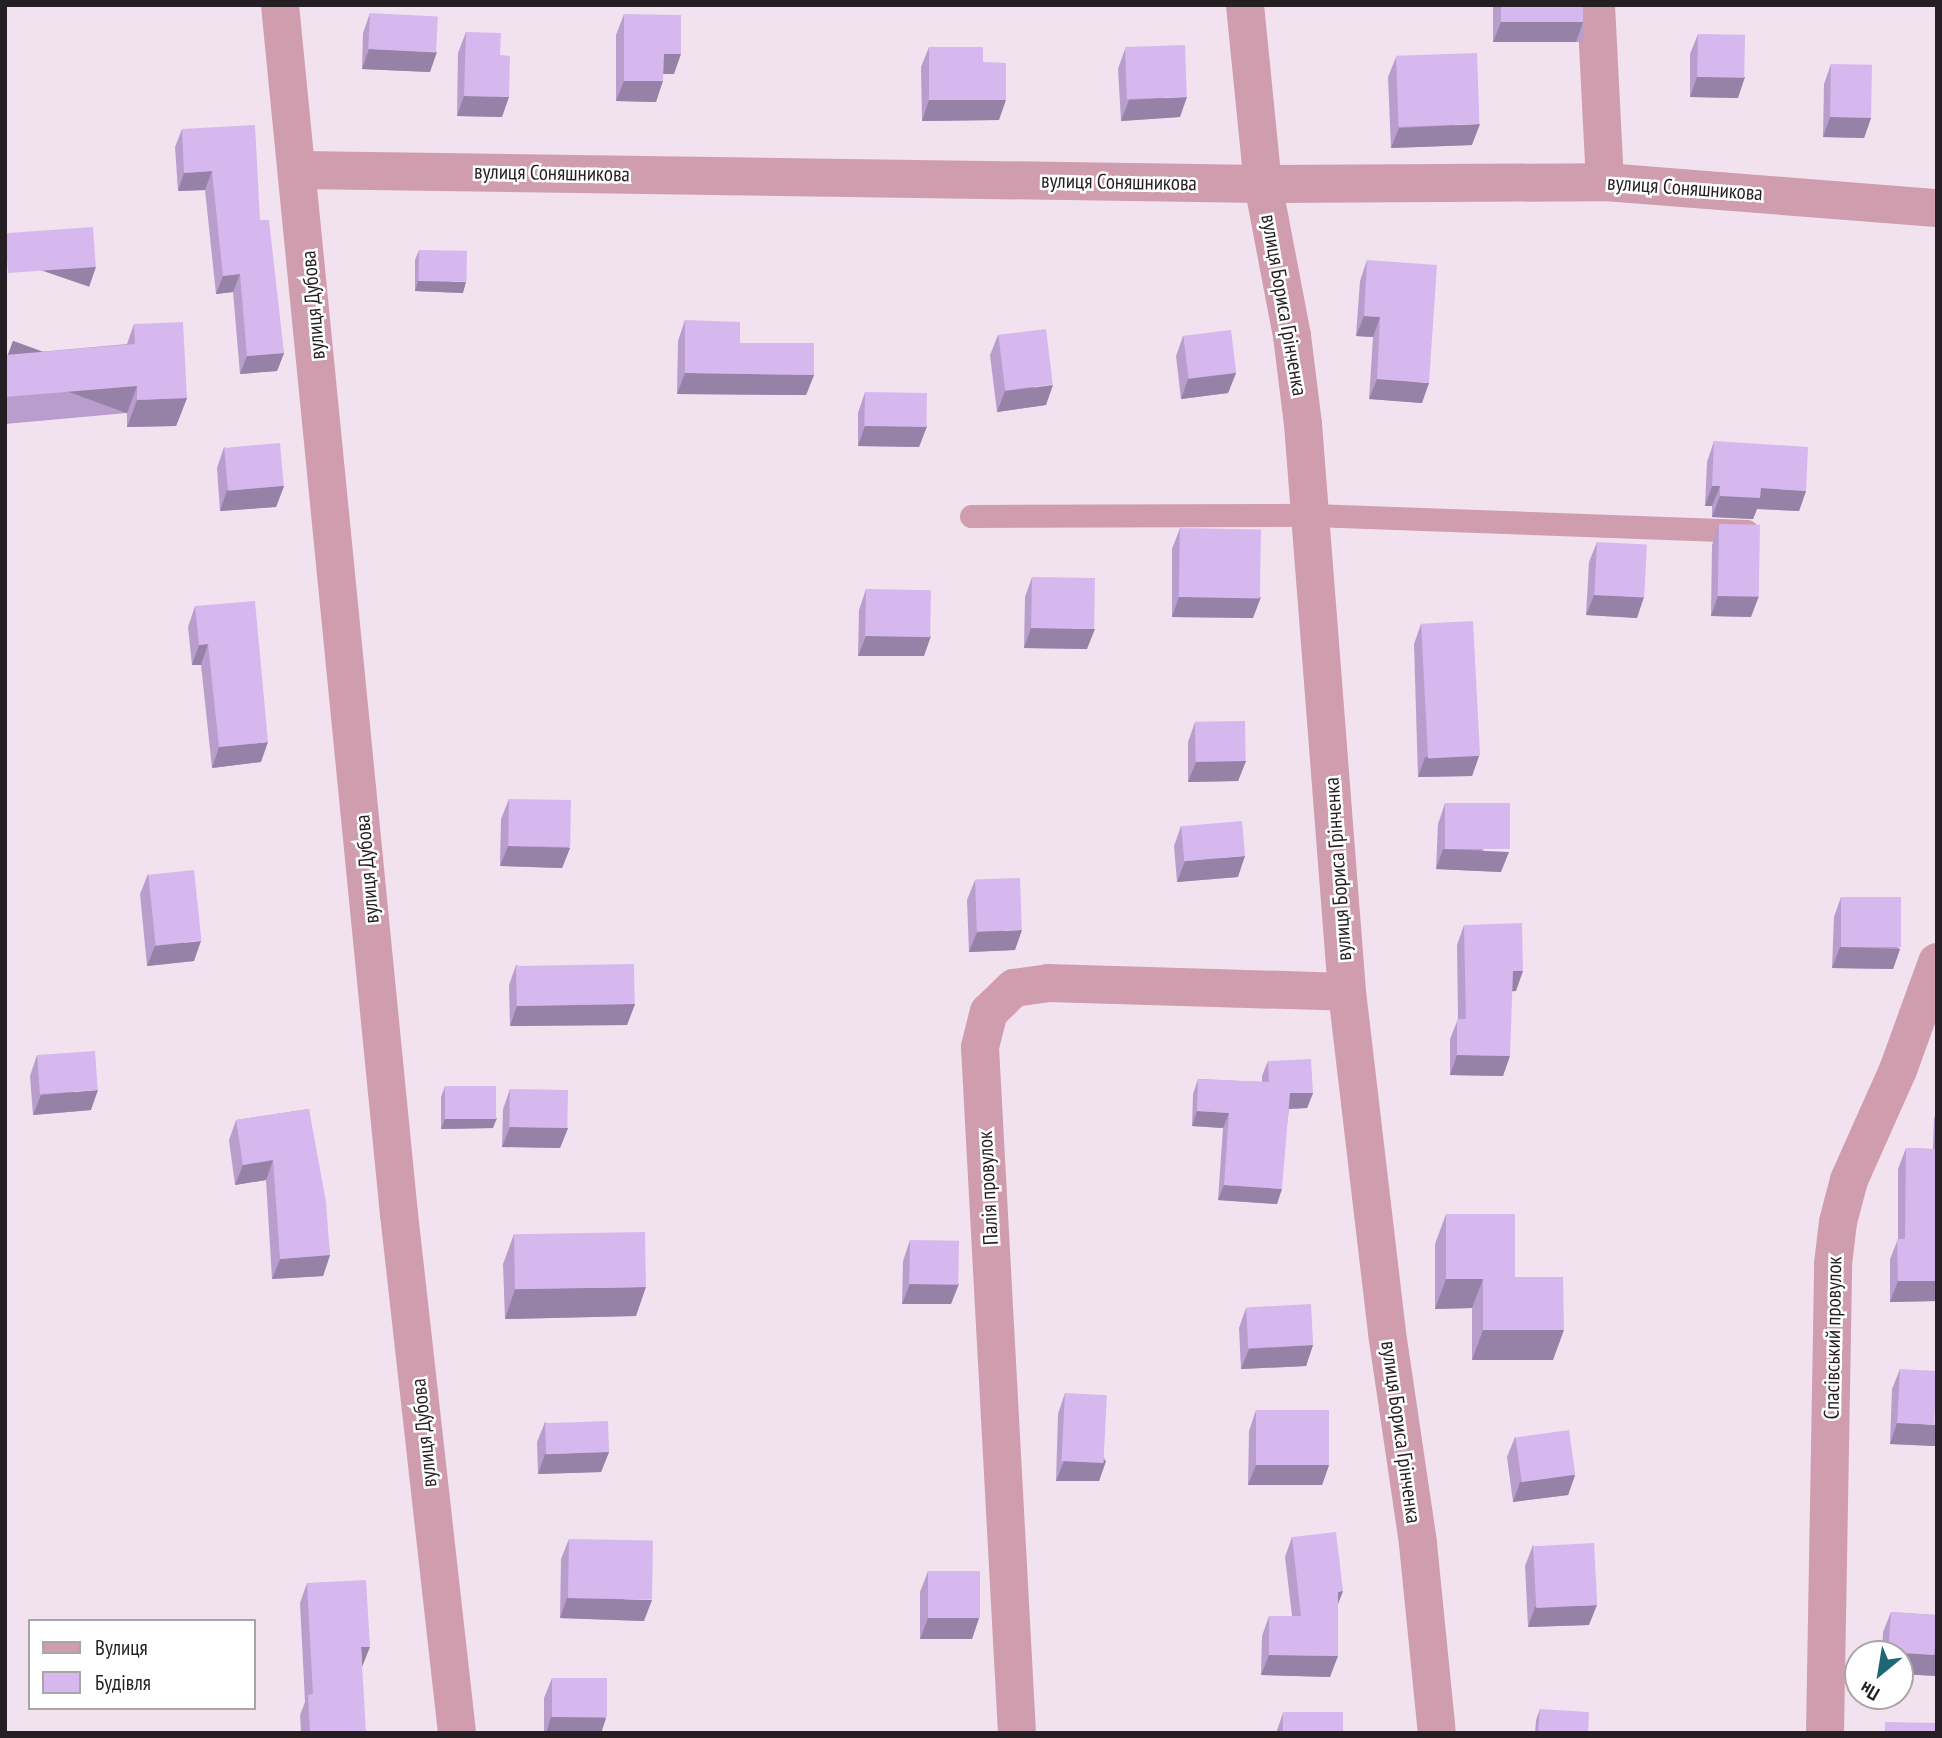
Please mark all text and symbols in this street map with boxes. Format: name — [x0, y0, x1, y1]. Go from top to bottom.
street label: вулиця Соняшникова — [474, 159, 630, 187]
street label: вулиця Соняшникова — [1041, 168, 1197, 196]
street label: вулиця Соняшникова — [1606, 170, 1764, 206]
street label: вулиця Бориса Грінченка — [1256, 212, 1312, 398]
street label: вулиця Дубова — [296, 249, 330, 361]
street label: вулиця Бориса Грінченка — [1319, 776, 1357, 962]
street label: вулиця Дубова — [350, 813, 384, 925]
street label: Палія провулок — [972, 1130, 1004, 1246]
street label: Спасівський провулок — [1819, 1256, 1847, 1420]
street label: вулиця Бориса Грінченка — [1376, 1339, 1426, 1525]
street label: вулиця Дубова — [406, 1377, 442, 1489]
legend — [28, 1619, 256, 1710]
text: Вулиця — [95, 1634, 148, 1661]
north arrow — [1844, 1640, 1914, 1710]
text: Будівля — [95, 1669, 151, 1696]
text: Пн — [1856, 1676, 1883, 1706]

